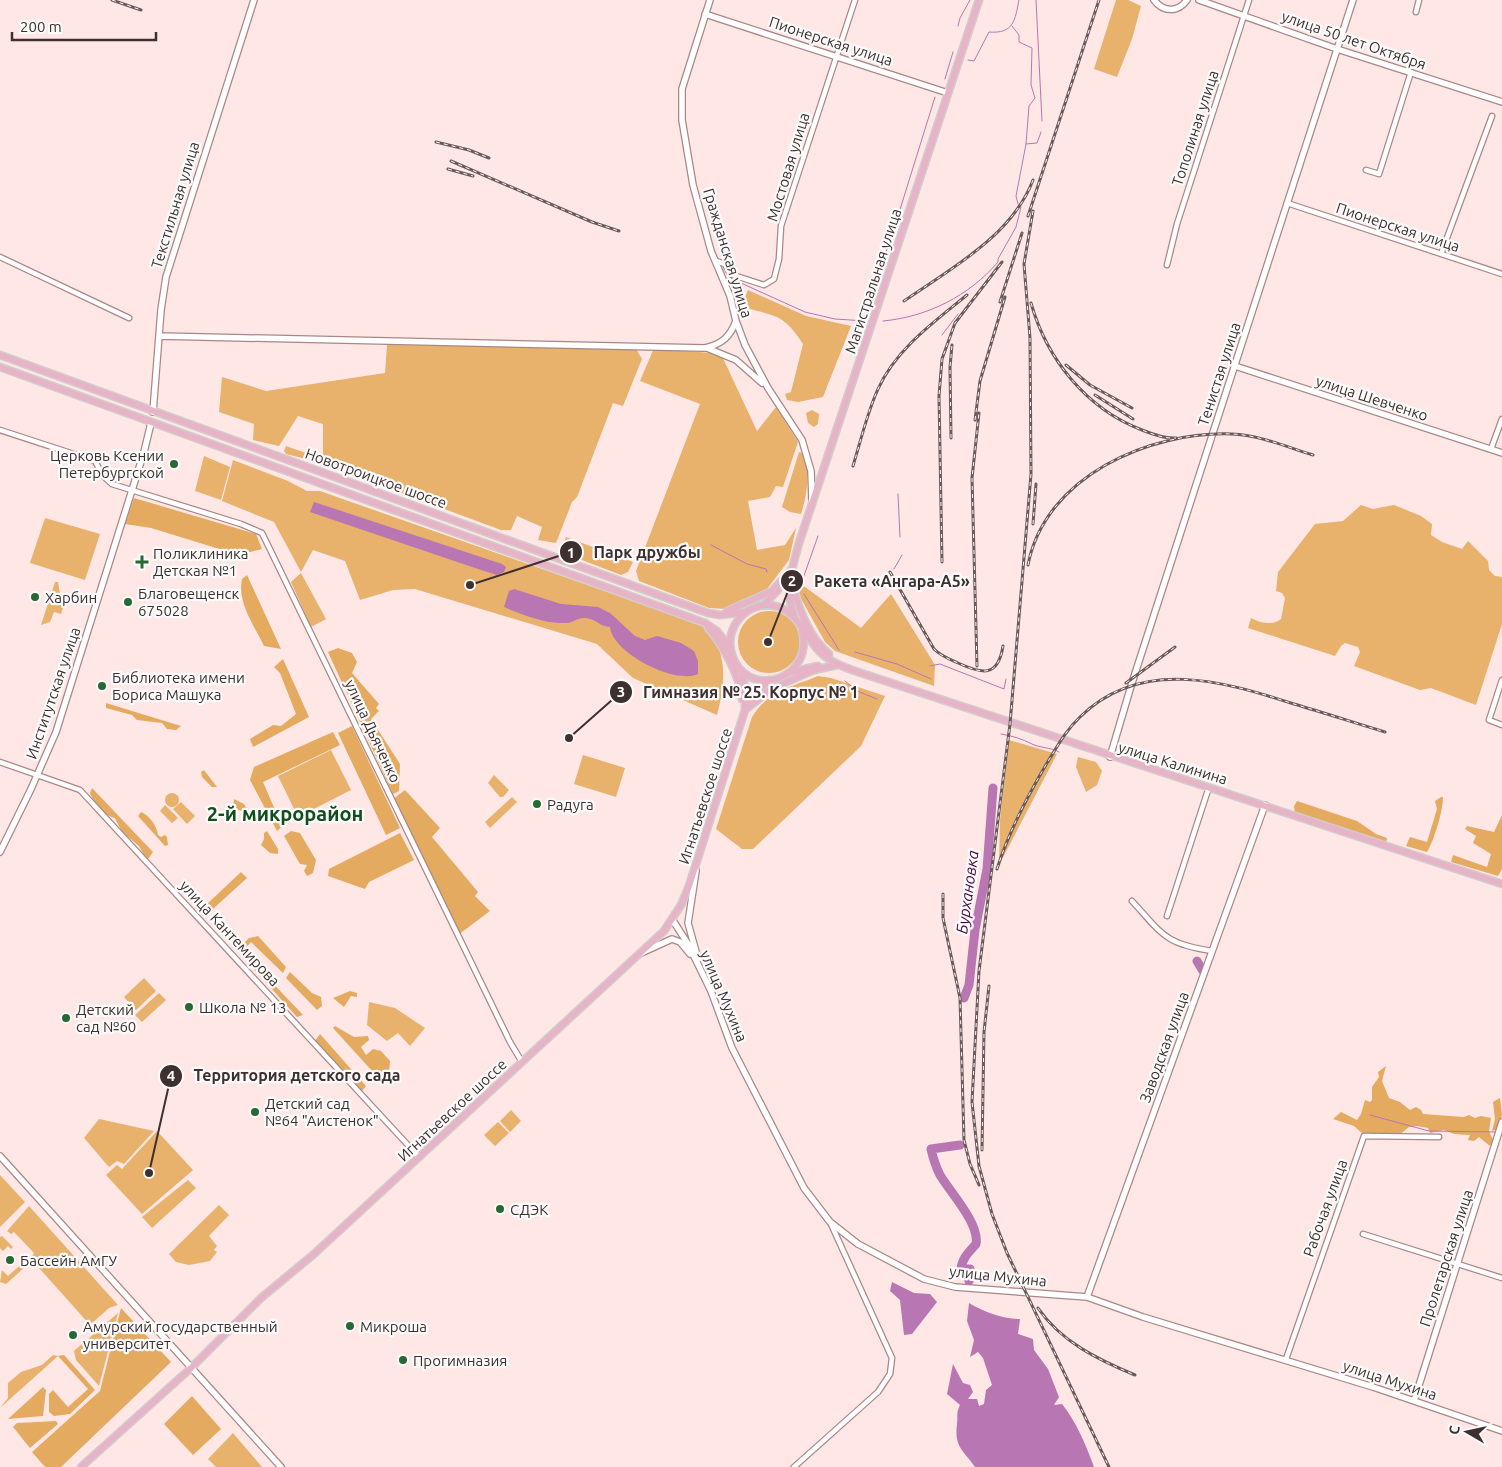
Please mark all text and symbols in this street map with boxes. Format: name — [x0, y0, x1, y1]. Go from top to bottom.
street label: улица 50 лет Октября — [1279, 7, 1429, 73]
scale bar — [12, 10, 156, 42]
street label: Пионерская улица — [767, 13, 895, 69]
text: 200 m — [20, 18, 62, 35]
street label: Тополиная улица — [1168, 68, 1222, 188]
street label: Мостовая улица — [763, 110, 813, 224]
street label: Текстильная улица — [148, 140, 202, 270]
street label: Гражданская улица — [700, 186, 756, 320]
street label: Пионерская улица — [1334, 199, 1462, 255]
street label: Магистральная улица — [841, 206, 905, 356]
street label: Тенистая улица — [1194, 320, 1244, 428]
street label: улица Шевченко — [1314, 372, 1430, 424]
street label: Новотроицкое шоссе — [303, 445, 449, 511]
place label: Церковь Ксении Петербургской — [50, 447, 164, 481]
marker: Церковь Ксении Петербургской — [168, 458, 180, 470]
callout: Парк дружбы — [558, 537, 710, 568]
text: Парк дружбы — [593, 543, 701, 561]
text: 1 — [567, 544, 575, 561]
place label: Поликлиника Детская №1 — [153, 545, 249, 579]
marker: Поликлиника Детская №1 — [135, 555, 149, 569]
callout: Ракета «Ангара-А5» — [779, 566, 980, 597]
text: 2 — [788, 572, 796, 589]
text: Ракета «Ангара-А5» — [814, 572, 970, 590]
place label: Благовещенск 675028 — [138, 585, 239, 619]
place label: Харбин — [45, 589, 97, 606]
marker: Харбин — [29, 591, 41, 603]
marker: Благовещенск 675028 — [122, 596, 134, 608]
street label: Институтская улица — [22, 625, 84, 761]
place label: Библиотека имени Бориса Машука — [112, 669, 245, 703]
callout: Гимназия № 25. Корпус № 1 — [608, 676, 869, 707]
street label: улица Дьяченко — [342, 677, 404, 785]
marker: Библиотека имени Бориса Машука — [96, 680, 108, 692]
text: 3 — [617, 683, 625, 700]
text: Гимназия № 25. Корпус № 1 — [643, 683, 859, 701]
street label: Игнатьевское шоссе — [675, 726, 735, 866]
street label: улица Калинина — [1116, 738, 1230, 788]
place label: Радуга — [547, 796, 594, 813]
marker: Радуга — [531, 798, 543, 810]
district label: 2-й микрорайон — [207, 802, 363, 825]
water label: Бурхановка — [952, 849, 982, 935]
street label: улица Кантемирова — [177, 877, 283, 989]
street label: улица Мухина — [697, 948, 751, 1044]
street label: Заводская улица — [1136, 989, 1192, 1105]
place label: Школа № 13 — [199, 999, 287, 1016]
place label: Детский сад №60 — [76, 1001, 136, 1035]
marker: Школа № 13 — [183, 1001, 195, 1013]
marker: Детский сад №60 — [60, 1012, 72, 1024]
street label: Игнатьевское шоссе — [394, 1055, 510, 1165]
callout: Территория детского сада — [159, 1060, 411, 1091]
text: Территория детского сада — [193, 1066, 401, 1084]
text: 4 — [167, 1067, 175, 1084]
place label: Детский сад №64 "Аистенок" — [265, 1095, 379, 1129]
marker: Детский сад №64 "Аистенок" — [249, 1106, 261, 1118]
street label: Рабочая улица — [1300, 1157, 1350, 1259]
street label: Пролетарская улица — [1416, 1187, 1476, 1329]
place label: СДЭК — [510, 1201, 548, 1218]
marker: СДЭК — [494, 1203, 506, 1215]
place label: Бассейн АмГУ — [20, 1252, 118, 1269]
marker: Бассейн АмГУ — [4, 1254, 16, 1266]
street label: улица Мухина — [948, 1262, 1048, 1290]
place label: Амурский государственный университет — [83, 1318, 278, 1352]
place label: Микроша — [360, 1318, 427, 1335]
marker: Микроша — [344, 1320, 356, 1332]
marker: Амурский государственный университет — [67, 1329, 79, 1341]
place label: Прогимназия — [413, 1352, 507, 1369]
marker: Прогимназия — [397, 1354, 409, 1366]
street label: улица Мухина — [1341, 1357, 1439, 1403]
north arrow — [1442, 1407, 1492, 1457]
text: С — [1446, 1424, 1463, 1436]

